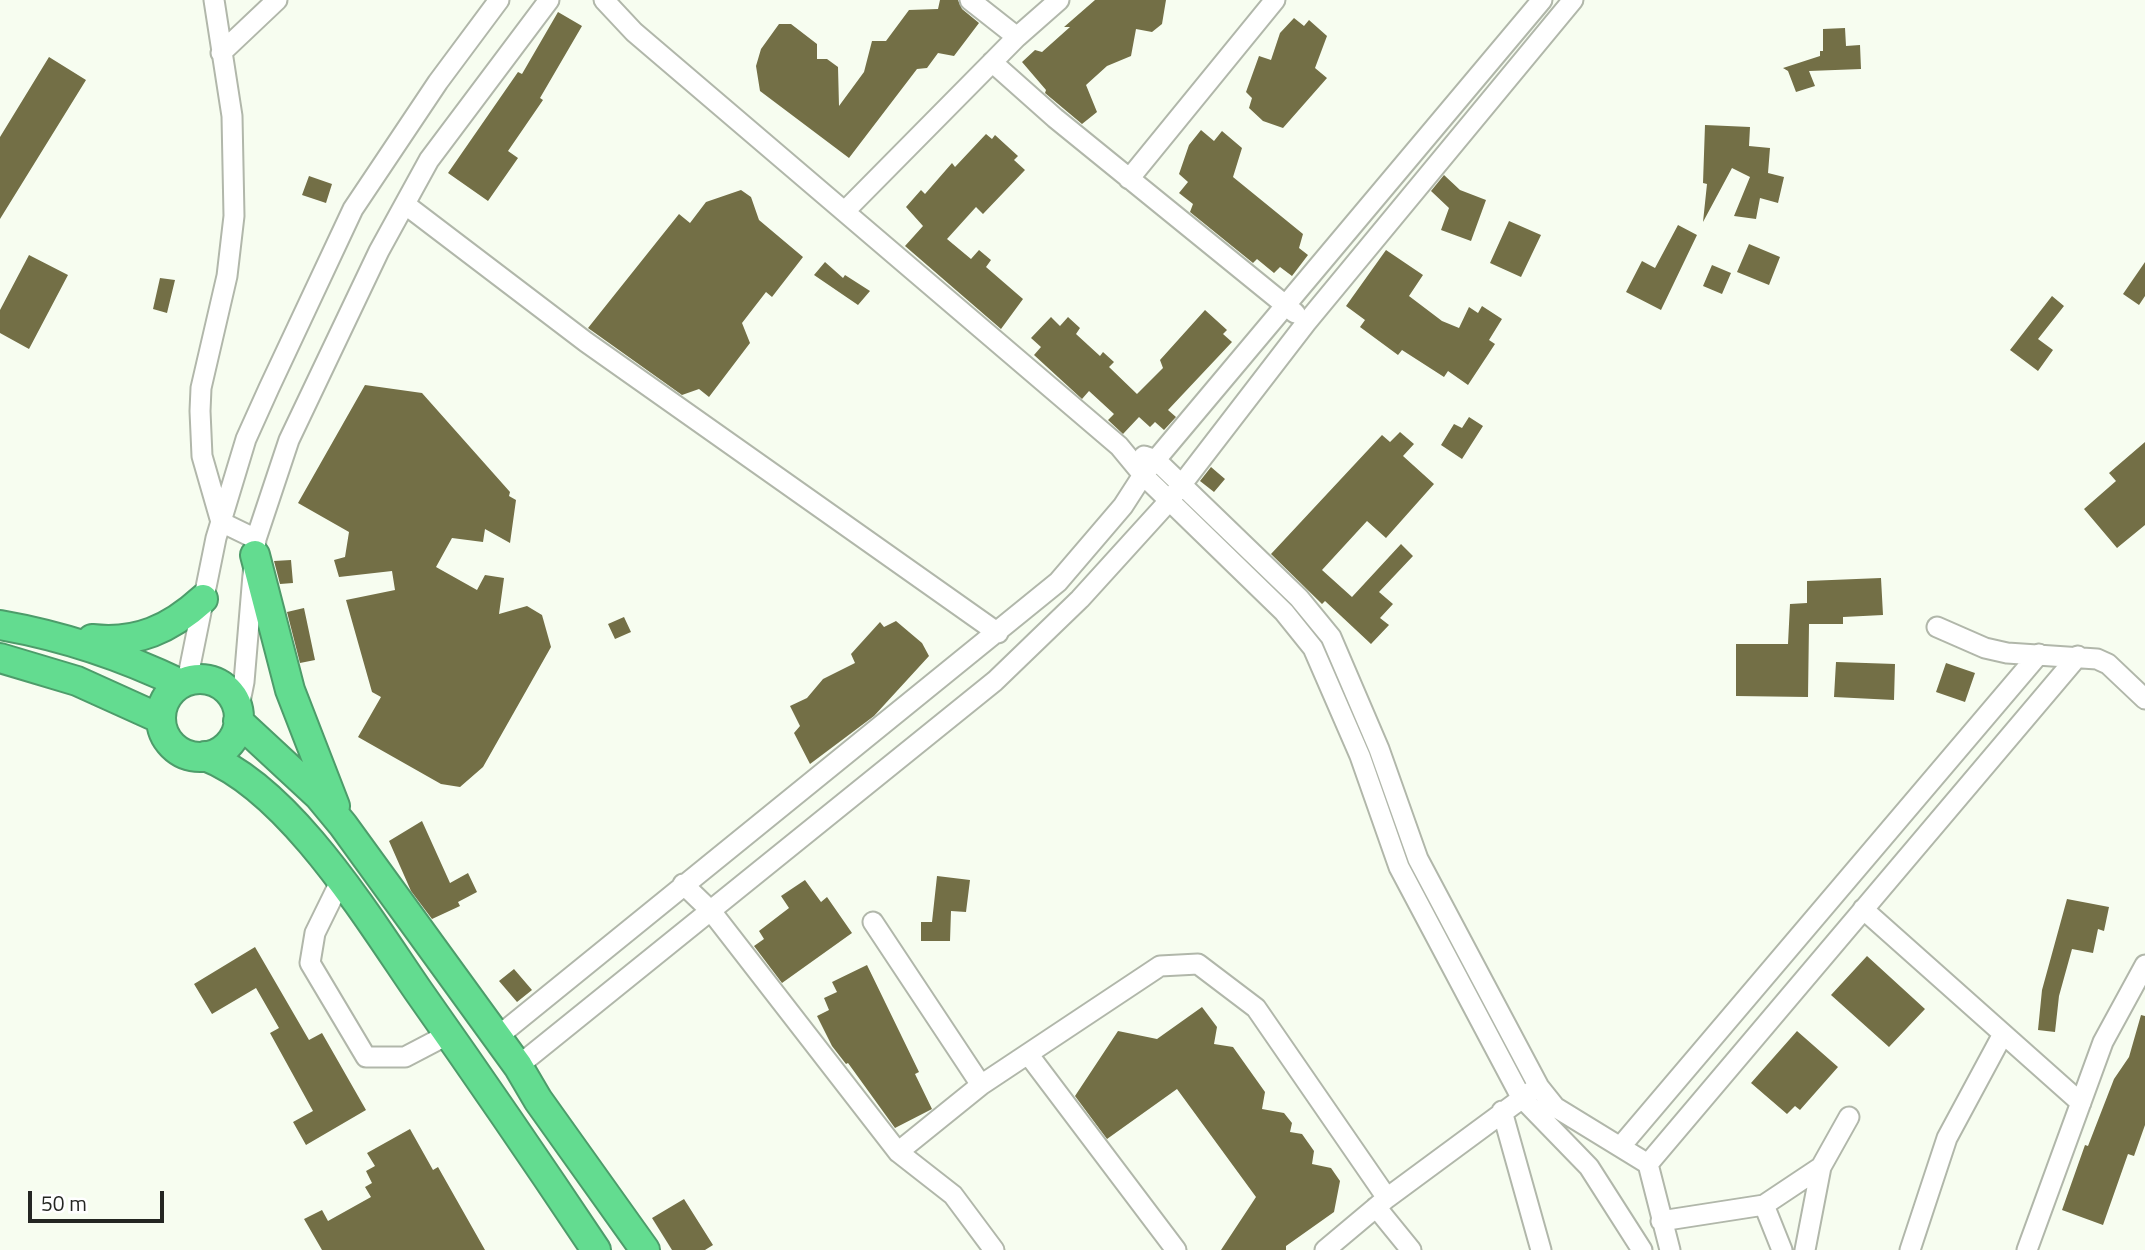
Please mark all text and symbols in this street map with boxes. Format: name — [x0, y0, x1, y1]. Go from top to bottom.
scale bar — [32, 1176, 168, 1220]
text: 50 m — [41, 1187, 87, 1219]

